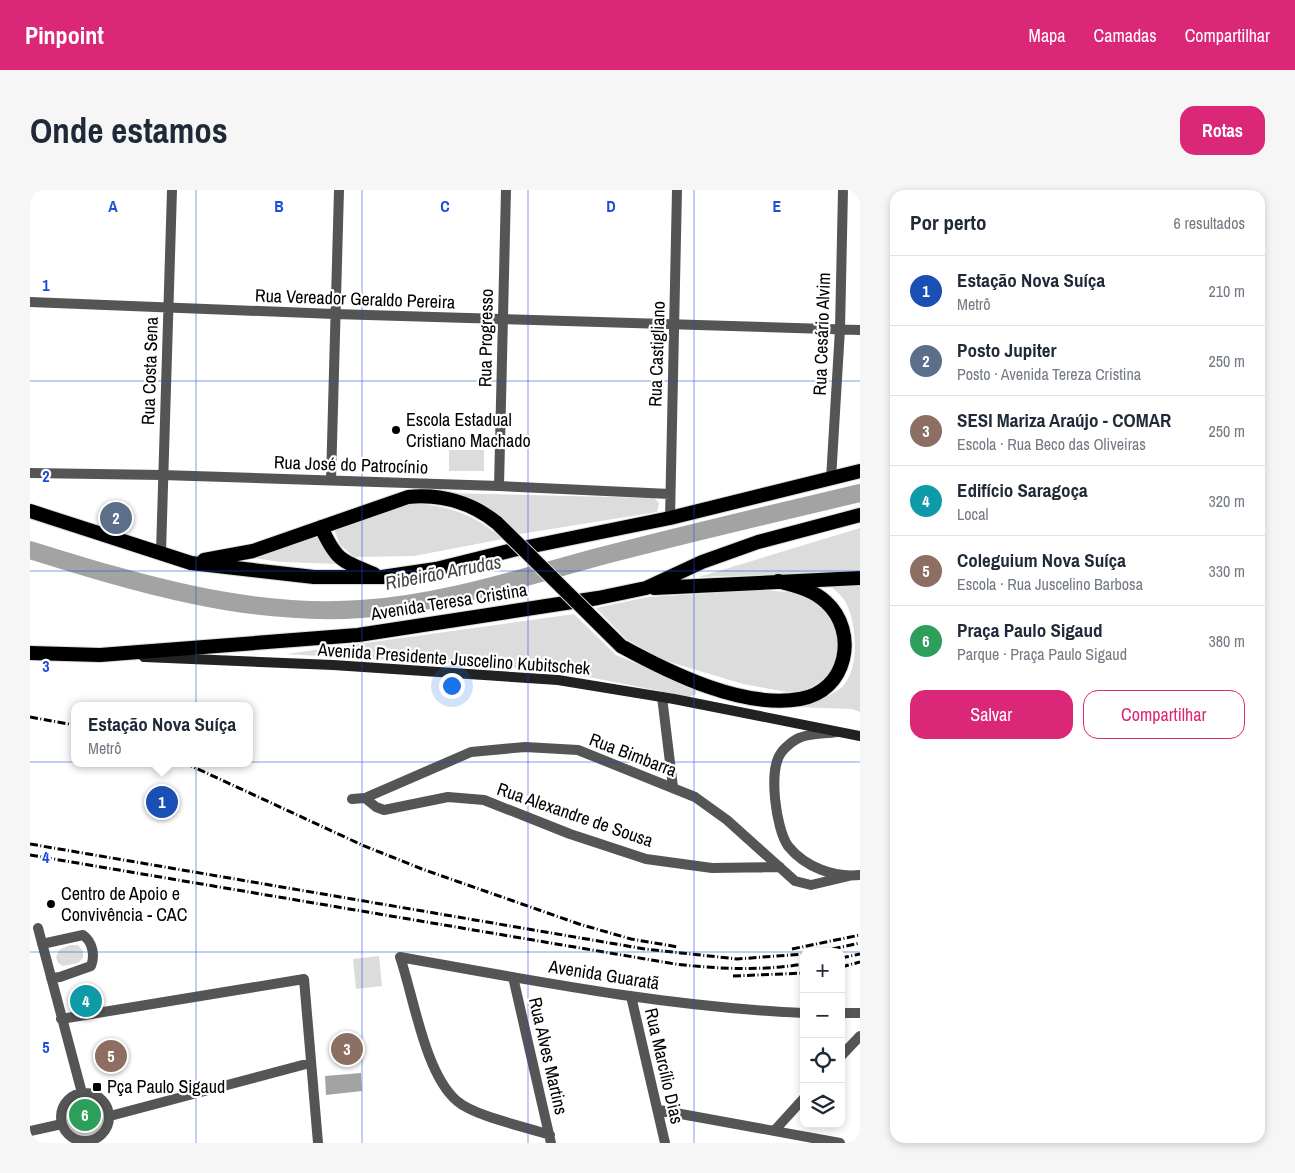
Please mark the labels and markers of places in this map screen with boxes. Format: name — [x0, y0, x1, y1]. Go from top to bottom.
place label: Escola Estadual Cristiano Machado — [406, 407, 531, 453]
marker: Escola Estadual Cristiano Machado — [390, 424, 402, 436]
pin: 2 — [100, 499, 132, 537]
pin: 1 — [146, 783, 178, 821]
place label: Centro de Apoio e Convivência - CAC — [61, 881, 187, 927]
marker: Centro de Apoio e Convivência - CAC — [45, 898, 57, 910]
pin: 4 — [70, 982, 102, 1020]
pin: 3 — [331, 1030, 363, 1068]
pin: 5 — [95, 1037, 127, 1075]
place label: Pça Paulo Sigaud — [107, 1074, 225, 1099]
marker: Pça Paulo Sigaud — [91, 1081, 103, 1093]
pin: 6 — [69, 1096, 101, 1134]

